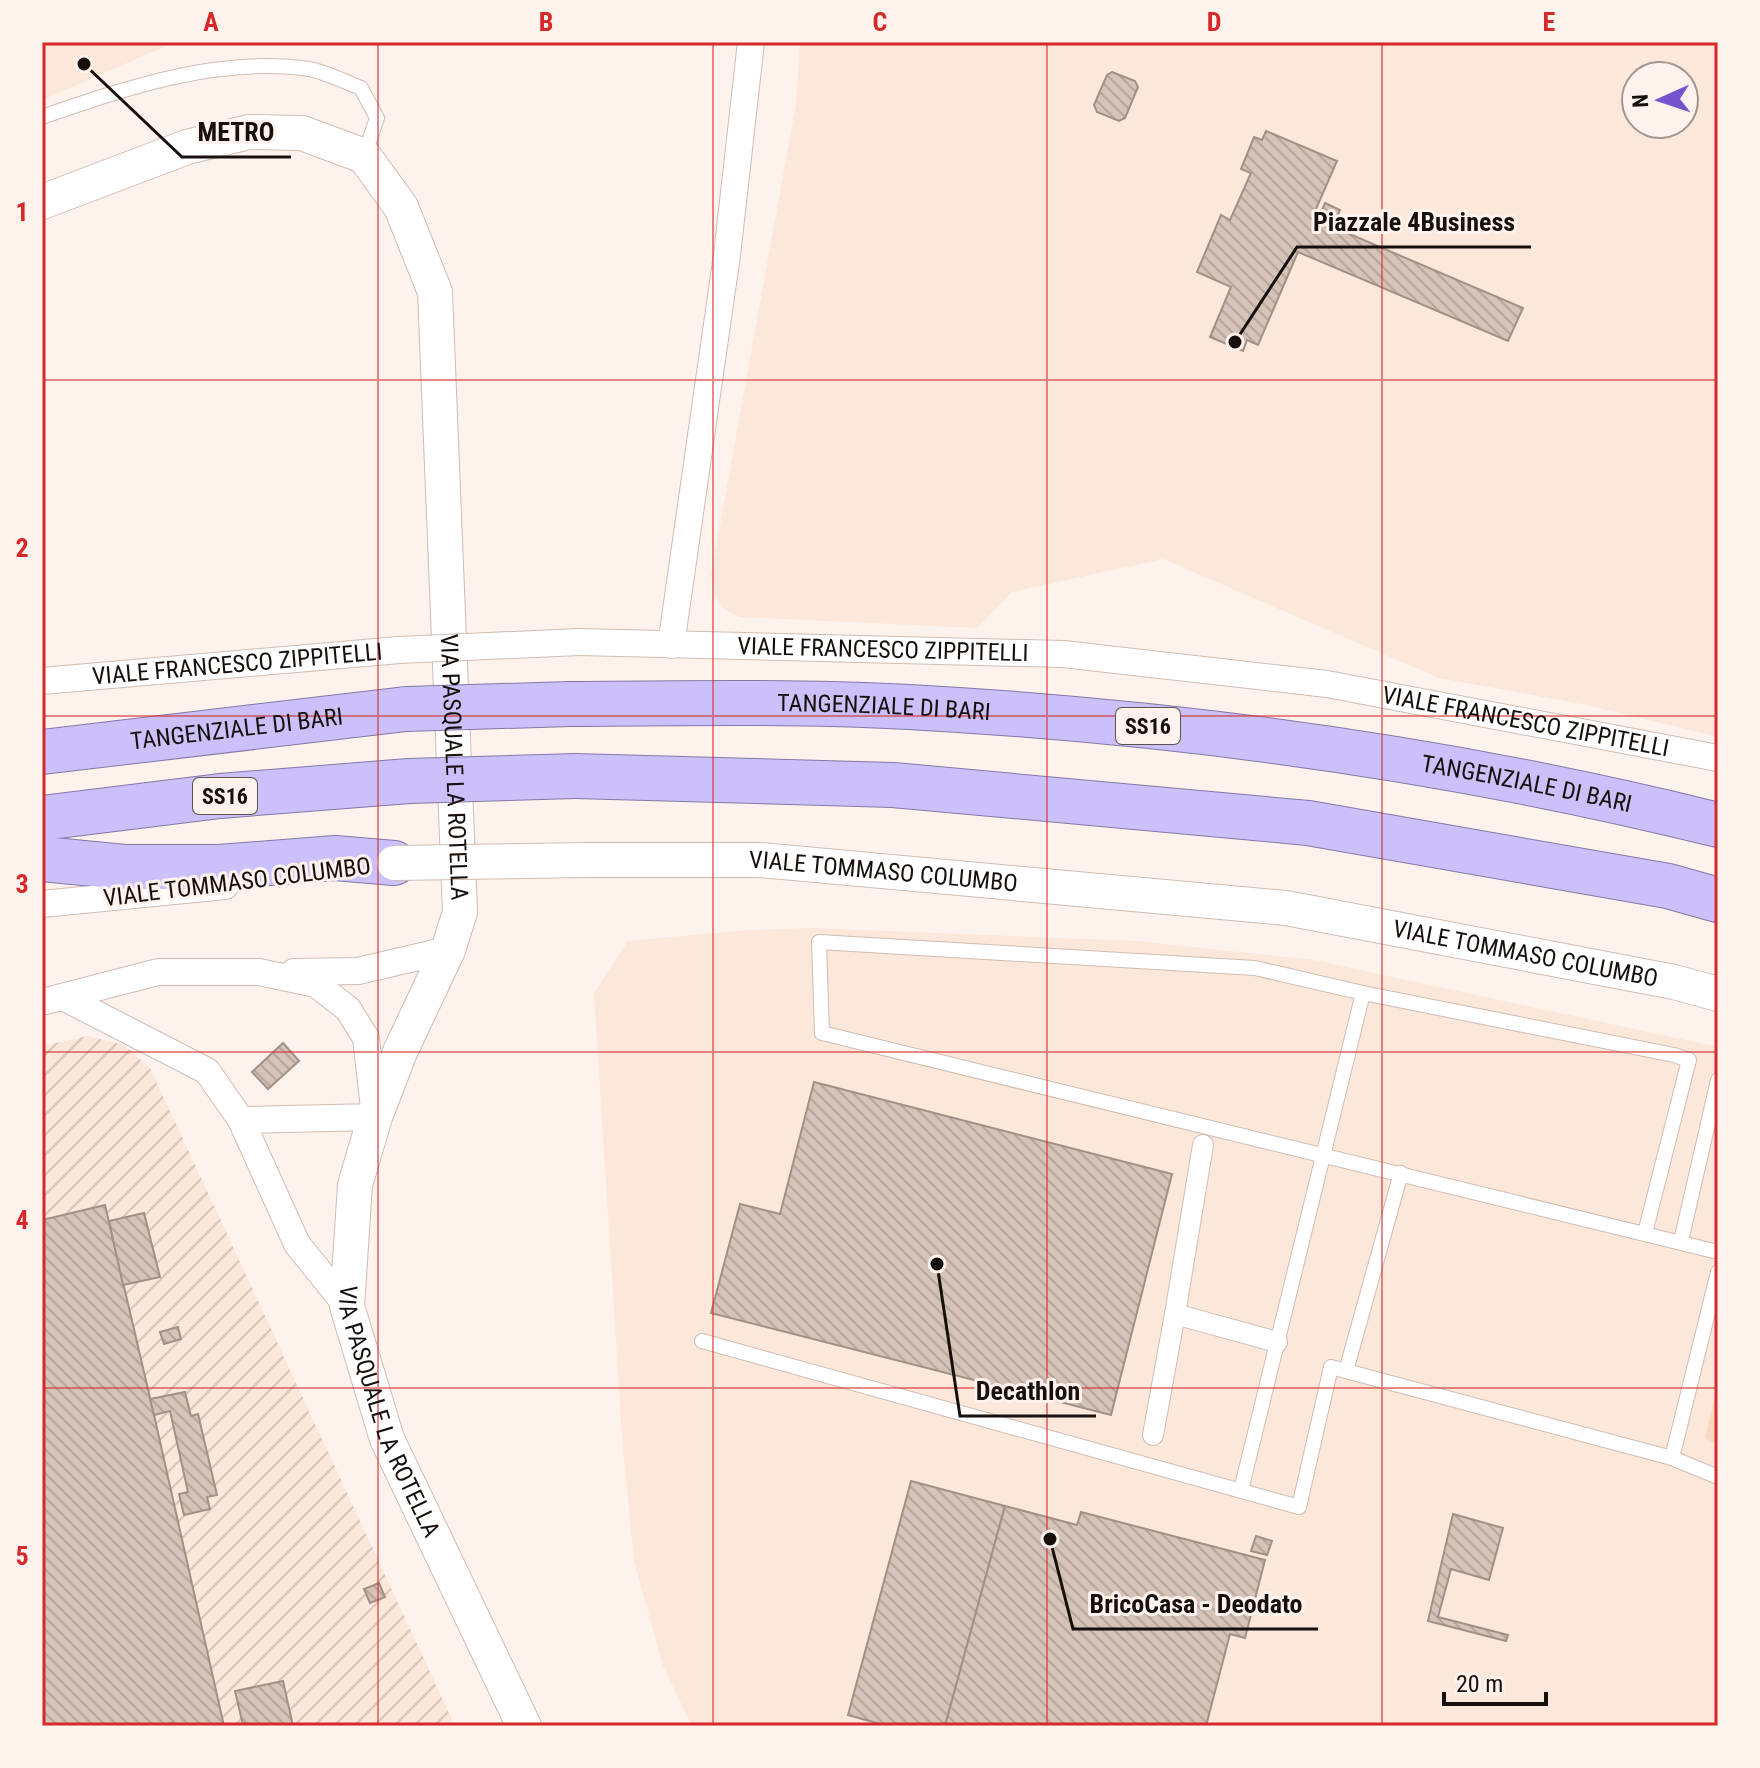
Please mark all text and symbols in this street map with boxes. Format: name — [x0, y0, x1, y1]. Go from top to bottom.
text: A — [203, 7, 219, 37]
text: B — [539, 7, 553, 37]
text: C — [873, 7, 888, 37]
text: D — [1207, 7, 1221, 37]
text: E — [1543, 7, 1556, 37]
north arrow — [1620, 60, 1700, 140]
text: N — [1628, 94, 1653, 108]
callout: METRO — [182, 107, 291, 157]
text: METRO — [198, 117, 274, 147]
text: 1 — [15, 197, 29, 227]
callout: Piazzale 4Business — [1297, 197, 1531, 247]
text: Piazzale 4Business — [1313, 207, 1515, 237]
text: 2 — [15, 533, 29, 563]
street label: VIALE FRANCESCO ZIPPITELLI — [737, 632, 1029, 667]
street label: VIA PASQUALE LA ROTELLA — [435, 633, 474, 901]
street label: VIALE FRANCESCO ZIPPITELLI — [91, 638, 383, 691]
street label: VIALE FRANCESCO ZIPPITELLI — [1380, 681, 1671, 762]
street label: TANGENZIALE DI BARI — [777, 689, 992, 726]
street label: TANGENZIALE DI BARI — [129, 703, 344, 755]
road number: SS16 — [1116, 708, 1180, 744]
street label: TANGENZIALE DI BARI — [1419, 750, 1634, 818]
road number: SS16 — [193, 778, 257, 814]
street label: VIALE TOMMASO COLUMBO — [749, 846, 1019, 897]
street label: VIALE TOMMASO COLUMBO — [102, 852, 372, 912]
text: 3 — [15, 869, 29, 899]
street label: VIALE TOMMASO COLUMBO — [1391, 915, 1660, 993]
text: 4 — [15, 1205, 29, 1235]
street label: VIA PASQUALE LA ROTELLA — [333, 1284, 446, 1542]
callout: Decathlon — [960, 1366, 1096, 1416]
text: Decathlon — [976, 1376, 1080, 1406]
text: 5 — [15, 1541, 29, 1571]
callout: BricoCasa - Deodato — [1073, 1579, 1318, 1629]
text: BricoCasa - Deodato — [1090, 1589, 1302, 1619]
scale bar — [1444, 1656, 1546, 1706]
text: 20 m — [1456, 1670, 1503, 1698]

